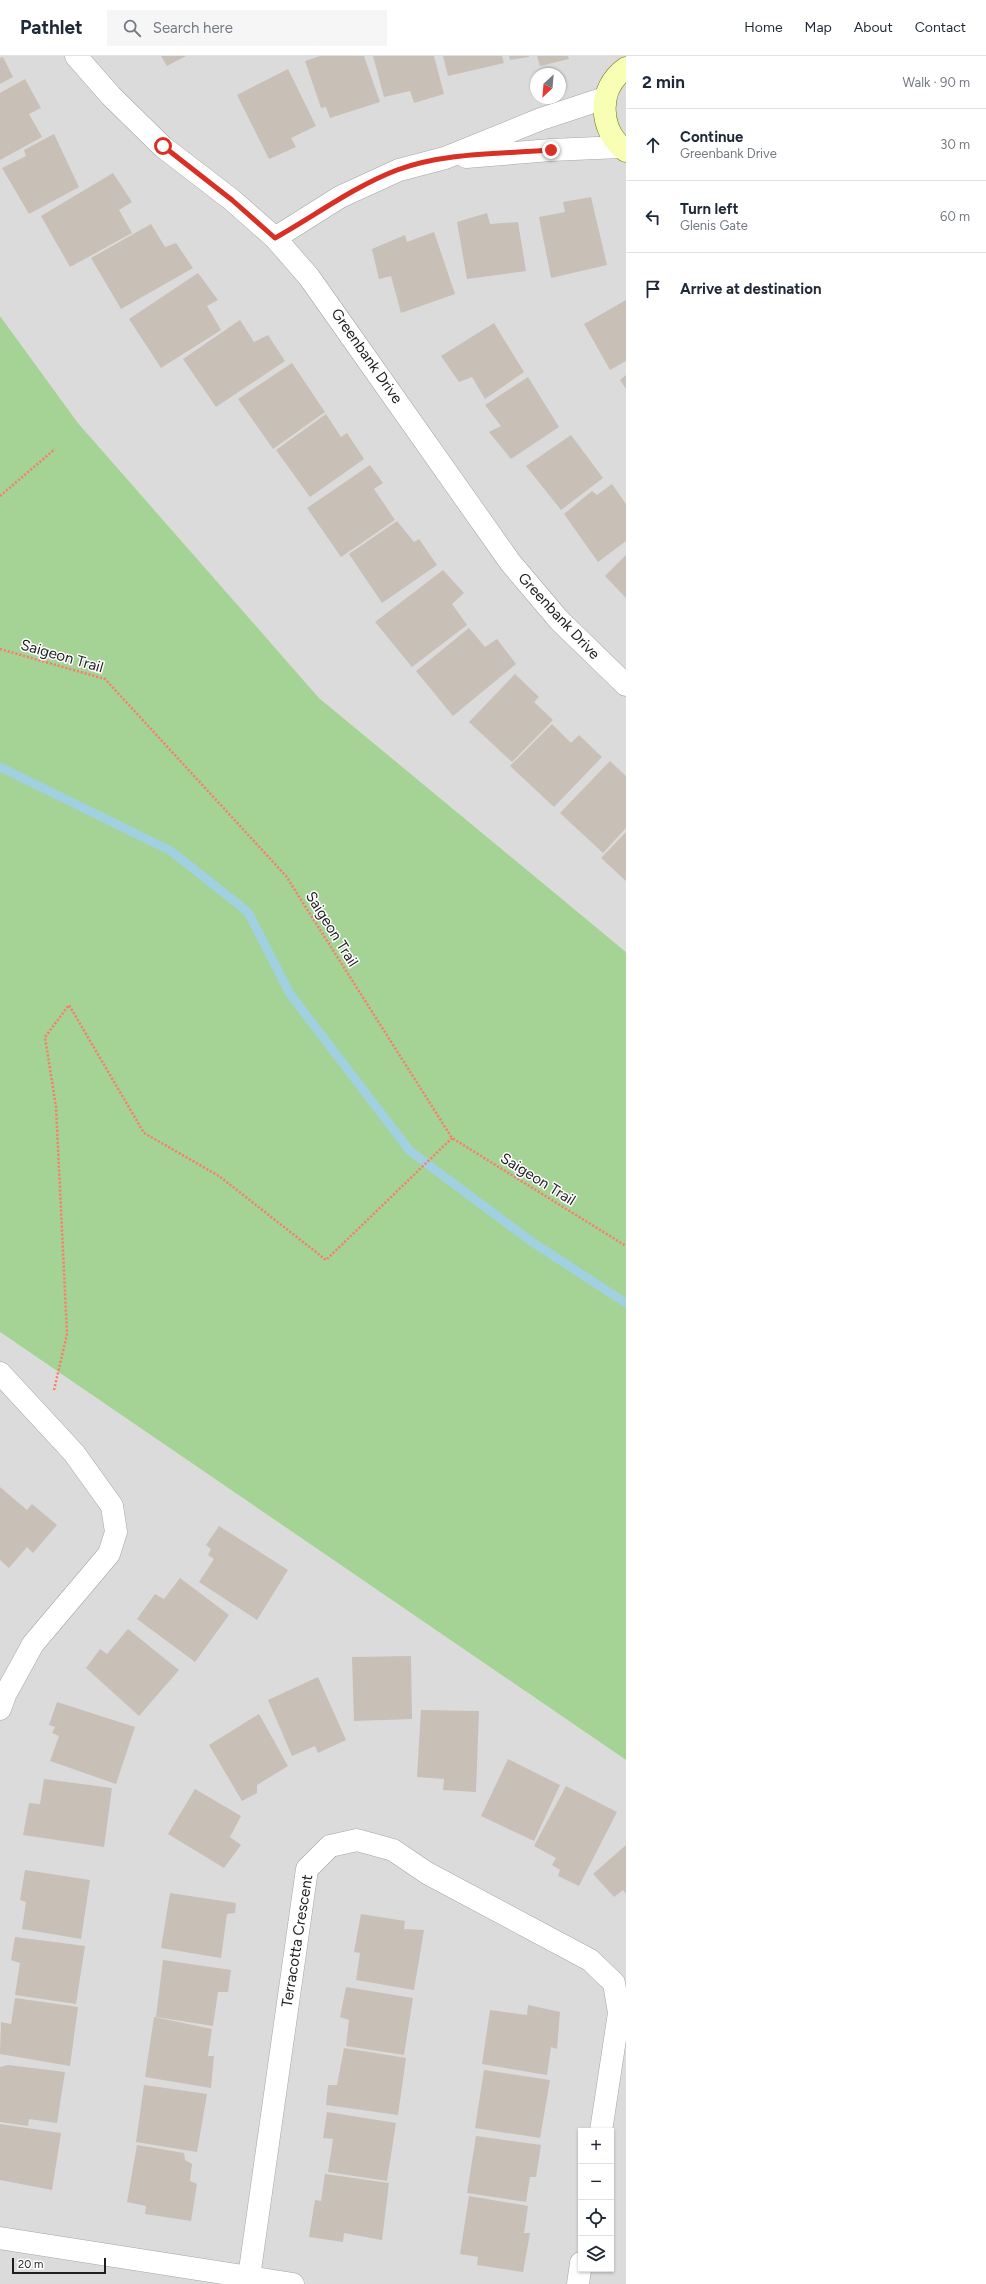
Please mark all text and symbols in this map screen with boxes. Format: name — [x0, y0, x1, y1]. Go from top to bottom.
search box — [107, 10, 387, 46]
text: Pathlet — [20, 16, 83, 39]
icon: search — [121, 17, 143, 39]
text: Search here — [153, 19, 233, 37]
text: Home — [744, 19, 783, 36]
text: Map — [805, 19, 832, 36]
text: About — [854, 19, 893, 36]
text: Contact — [915, 19, 966, 36]
north arrow — [530, 68, 566, 104]
text: 2 min — [642, 72, 685, 92]
text: Walk · 90 m — [903, 75, 970, 90]
text: Continue — [680, 128, 743, 146]
icon: ahead — [642, 134, 664, 156]
route start — [154, 137, 172, 155]
text: 30 m — [940, 137, 970, 152]
route end — [542, 141, 560, 159]
text: Greenbank Drive — [680, 146, 777, 161]
text: Turn left — [680, 200, 738, 218]
icon: left — [642, 206, 664, 228]
text: 60 m — [940, 209, 970, 224]
text: Glenis Gate — [680, 218, 748, 233]
icon: arrive — [642, 278, 664, 300]
text: Arrive at destination — [680, 280, 821, 298]
street label: Greenbank Drive — [328, 305, 406, 407]
street label: Greenbank Drive — [514, 569, 604, 663]
street label: Saigeon Trail — [19, 636, 105, 676]
street label: Saigeon Trail — [302, 888, 362, 970]
street label: Saigeon Trail — [497, 1149, 579, 1209]
street label: Terracotta Crescent — [278, 1873, 316, 2009]
map controls — [578, 2128, 614, 2272]
button: + — [578, 2128, 614, 2164]
button: − — [578, 2164, 614, 2200]
button: locate — [578, 2200, 614, 2236]
button: layers — [578, 2236, 614, 2272]
scale bar — [12, 2256, 106, 2275]
text: 20 m — [18, 2258, 43, 2271]

